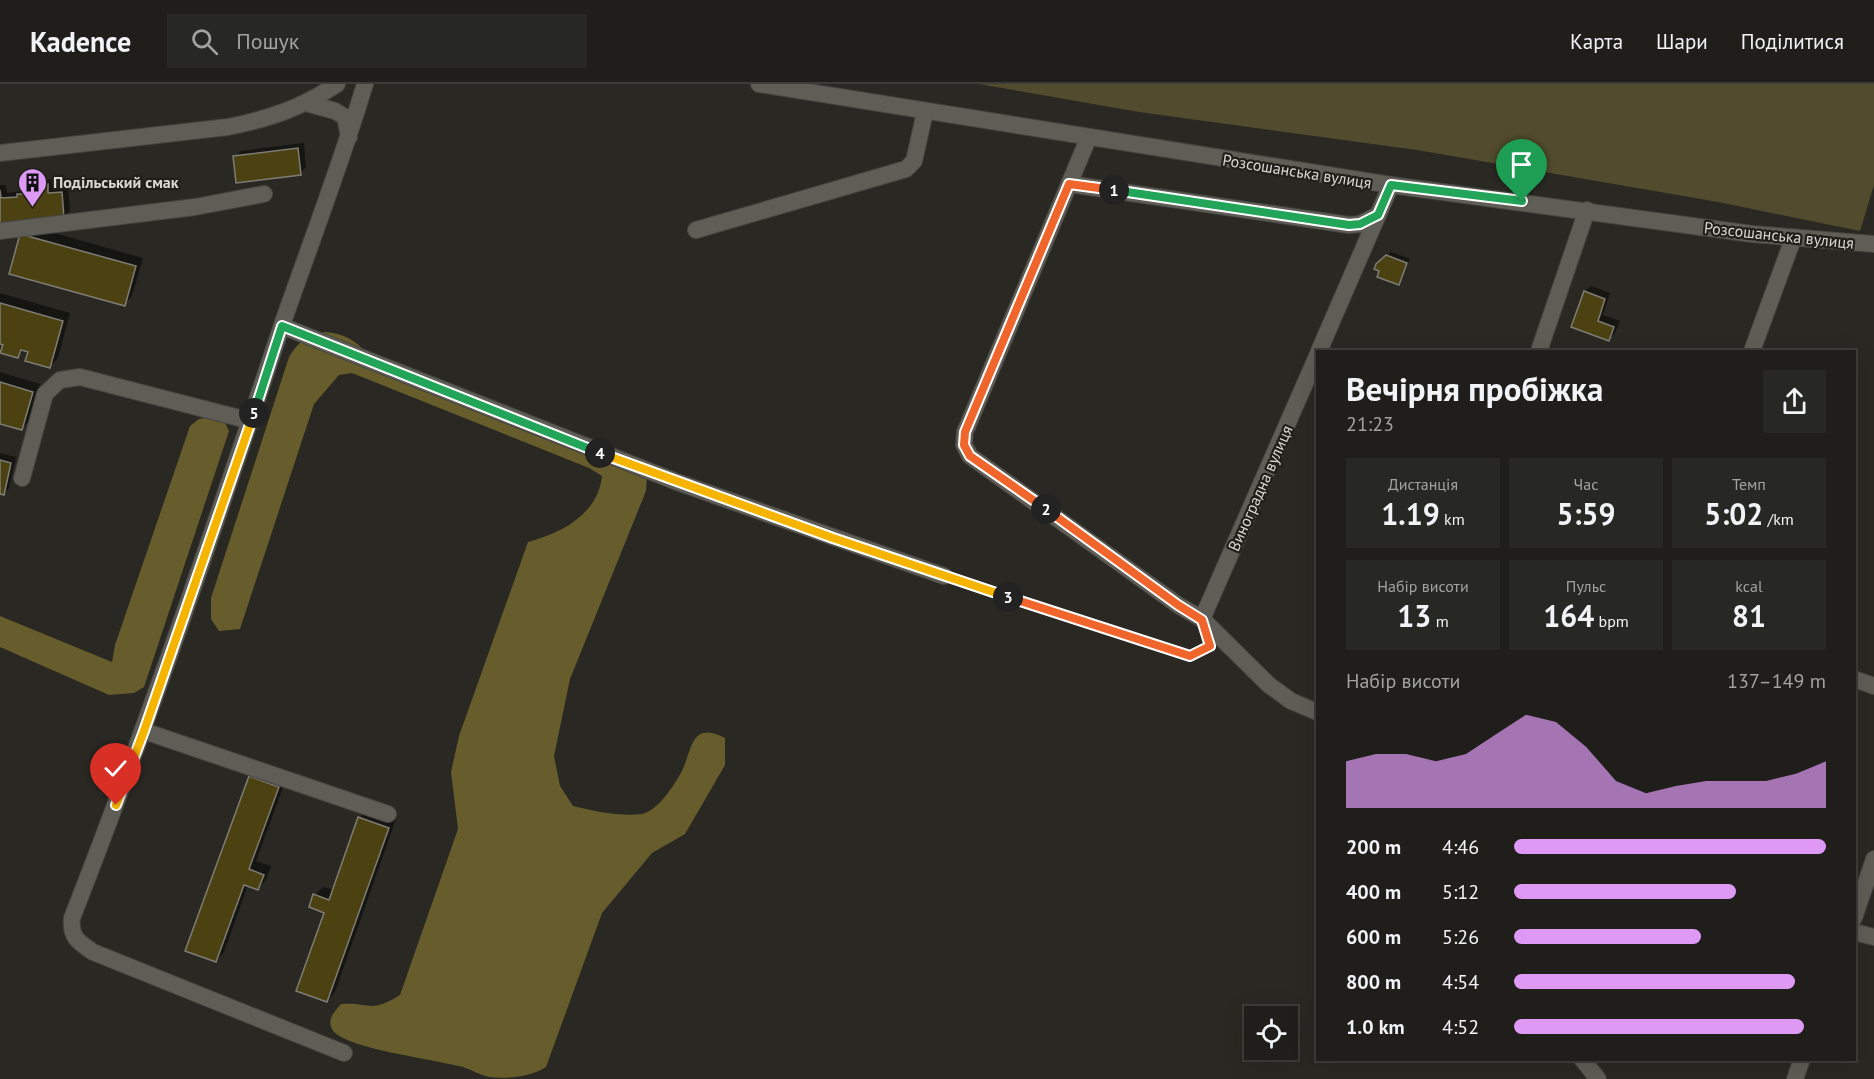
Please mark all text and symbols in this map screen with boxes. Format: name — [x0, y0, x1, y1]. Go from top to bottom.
search box — [167, 14, 587, 68]
text: Kadence — [30, 23, 131, 60]
icon: search — [188, 25, 221, 58]
text: Пошук — [236, 27, 299, 55]
text: Карта — [1570, 28, 1623, 55]
text: Шари — [1656, 28, 1708, 55]
text: Поділитися — [1741, 28, 1844, 55]
pin — [1496, 139, 1547, 201]
icon: arrive — [1505, 148, 1538, 181]
street label: Розсошанська вулиця — [1221, 149, 1373, 193]
building icon: Подільський смак — [16, 166, 48, 208]
place label: Подільський смак — [53, 172, 179, 192]
pin: 1 — [1099, 175, 1129, 205]
text: 1 — [1109, 180, 1119, 200]
street label: Розсошанська вулиця — [1703, 217, 1855, 253]
text: Вечірня пробіжка — [1346, 367, 1603, 410]
button: share — [1763, 370, 1826, 433]
pin: 5 — [239, 398, 269, 428]
text: 5 — [249, 403, 259, 423]
text: 21:23 — [1346, 411, 1394, 437]
street label: Виноградна вулиця — [1223, 422, 1297, 554]
pin: 4 — [585, 438, 615, 468]
text: 4 — [595, 443, 605, 463]
text: Дистанція — [1388, 474, 1458, 494]
text: Час — [1574, 474, 1598, 494]
text: Темп — [1732, 474, 1766, 494]
pin: 2 — [1031, 494, 1061, 524]
text: 1.19 — [1381, 494, 1440, 533]
text: 5:59 — [1556, 494, 1616, 533]
text: 5:02 — [1704, 494, 1763, 533]
text: 2 — [1041, 499, 1051, 519]
text: km — [1440, 509, 1465, 529]
text: /km — [1763, 509, 1794, 529]
text: Набір висоти — [1377, 576, 1469, 596]
text: Пульс — [1566, 576, 1606, 596]
text: kcal — [1735, 576, 1763, 596]
pin: 3 — [993, 582, 1023, 612]
text: 3 — [1003, 587, 1013, 607]
text: 13 — [1397, 596, 1431, 635]
text: 164 — [1543, 596, 1594, 635]
text: 81 — [1732, 596, 1766, 635]
text: m — [1431, 611, 1449, 631]
text: bpm — [1594, 611, 1629, 631]
text: Набір висоти — [1346, 668, 1460, 694]
text: 137–149 m — [1727, 668, 1826, 694]
pin — [90, 743, 141, 805]
icon: check — [99, 752, 132, 785]
text: 200 m — [1346, 834, 1401, 860]
text: 4:46 — [1442, 834, 1479, 860]
text: 400 m — [1346, 879, 1401, 905]
text: 5:12 — [1442, 879, 1479, 905]
text: 600 m — [1346, 924, 1401, 950]
text: 5:26 — [1442, 924, 1479, 950]
text: 800 m — [1346, 969, 1401, 995]
text: 4:54 — [1442, 969, 1479, 995]
map controls — [1244, 1006, 1298, 1060]
button: locate — [1244, 1006, 1298, 1060]
text: 1.0 km — [1346, 1014, 1405, 1040]
text: 4:52 — [1442, 1014, 1479, 1040]

